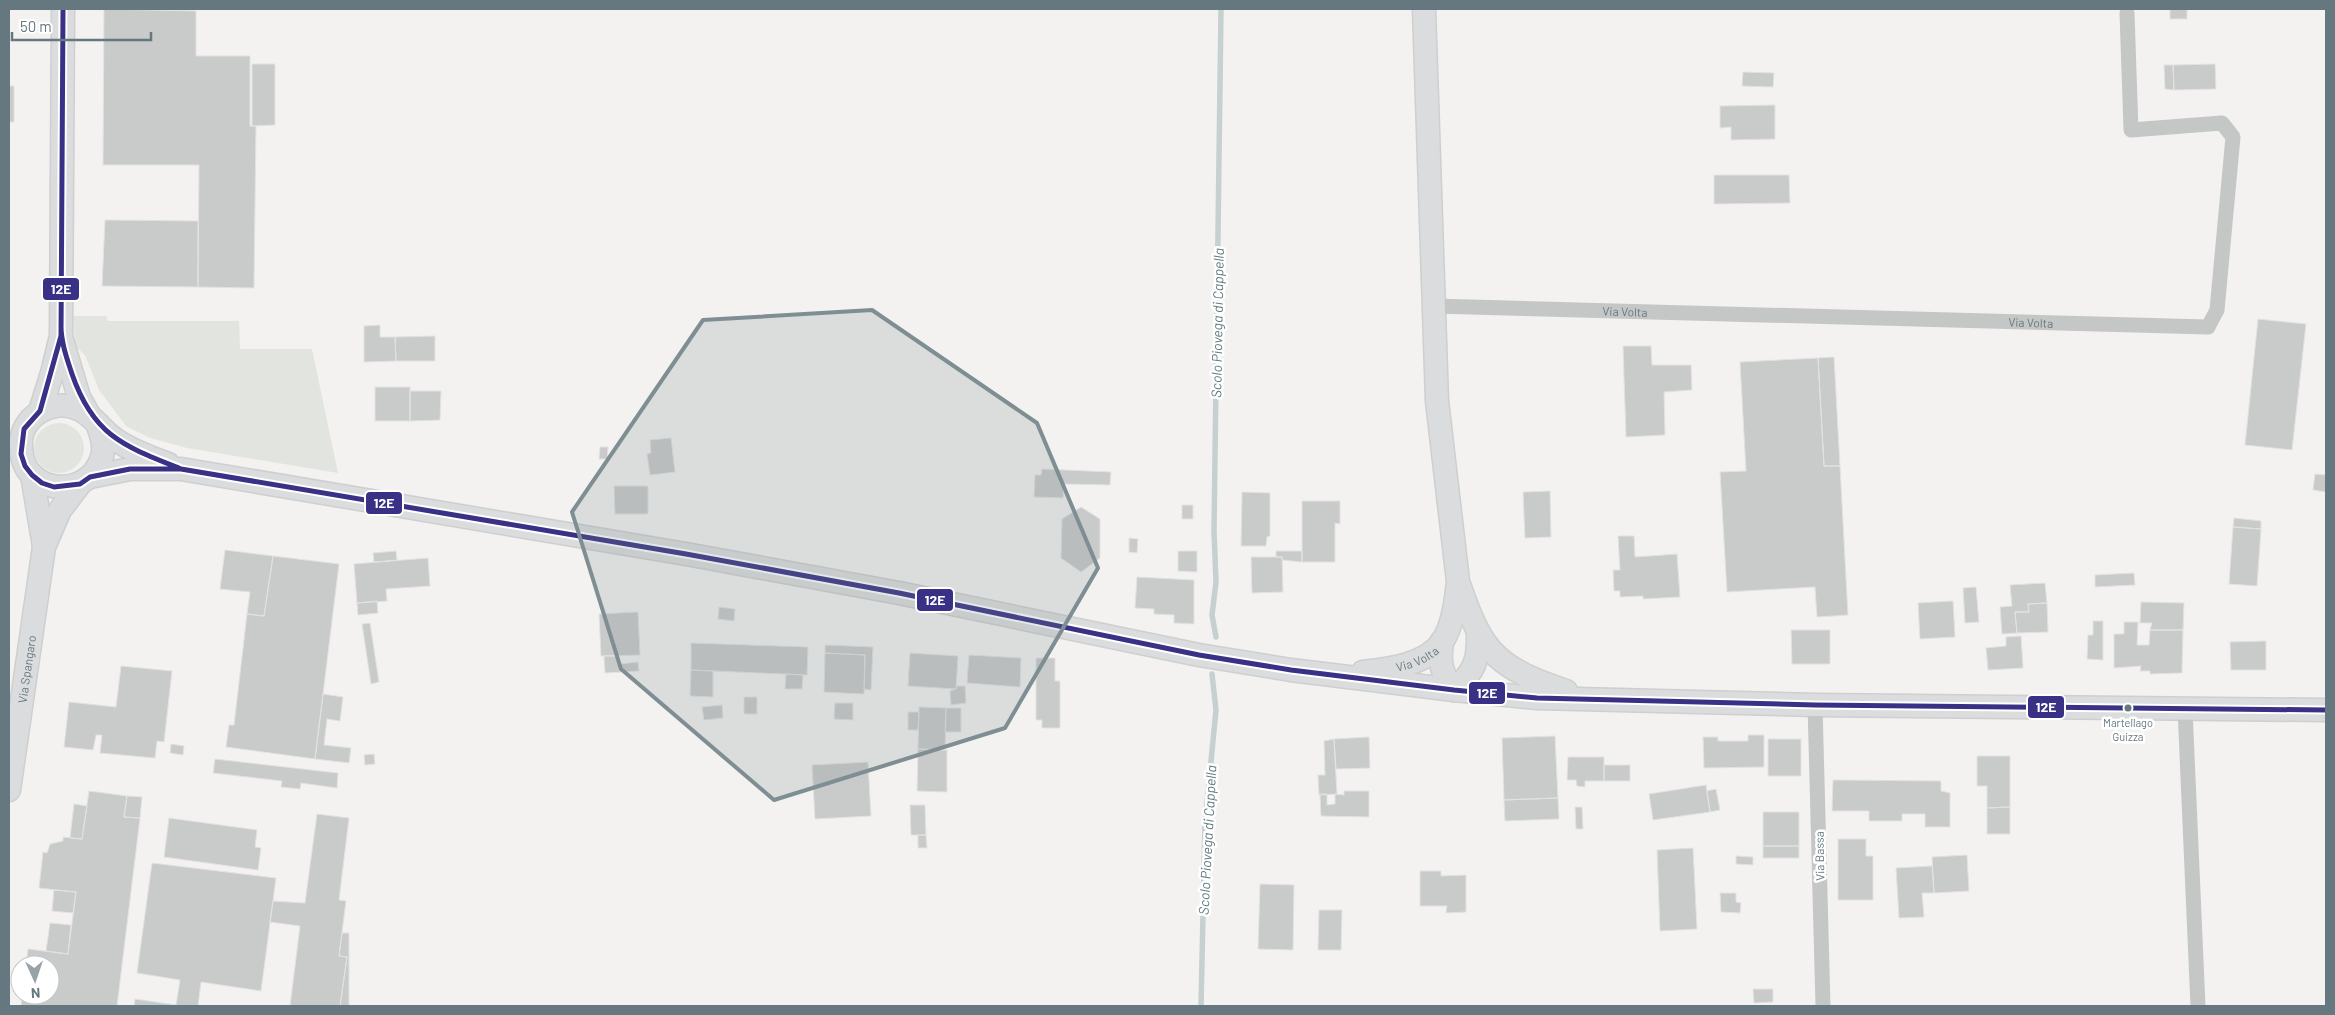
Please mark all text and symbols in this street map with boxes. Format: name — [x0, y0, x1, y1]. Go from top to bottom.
scale bar — [12, 10, 151, 42]
text: 50 m — [20, 17, 52, 35]
water label: Scolo Piovega di Cappella — [1207, 248, 1227, 398]
line badge: 12E — [42, 277, 80, 301]
text: 12E — [51, 280, 71, 297]
street label: Via Volta — [1602, 304, 1648, 319]
street label: Via Volta — [2008, 315, 2053, 330]
line badge: 12E — [365, 491, 403, 515]
text: 12E — [374, 494, 394, 511]
line badge: 12E — [916, 588, 954, 612]
text: 12E — [925, 591, 945, 608]
street label: Via Spangaro — [15, 634, 38, 704]
street label: Via Volta — [1394, 643, 1441, 674]
line badge: 12E — [1468, 681, 1506, 705]
text: 12E — [1477, 684, 1497, 701]
line badge: 12E — [2027, 695, 2065, 719]
text: 12E — [2036, 698, 2056, 715]
marker: Martellago Guizza — [2123, 703, 2133, 713]
place label: Martellago Guizza — [2103, 716, 2153, 743]
water label: Scolo Piovega di Cappella — [1195, 765, 1219, 915]
street label: Via Bassa — [1812, 831, 1826, 881]
north arrow — [10, 955, 60, 1005]
text: N — [31, 985, 41, 1002]

